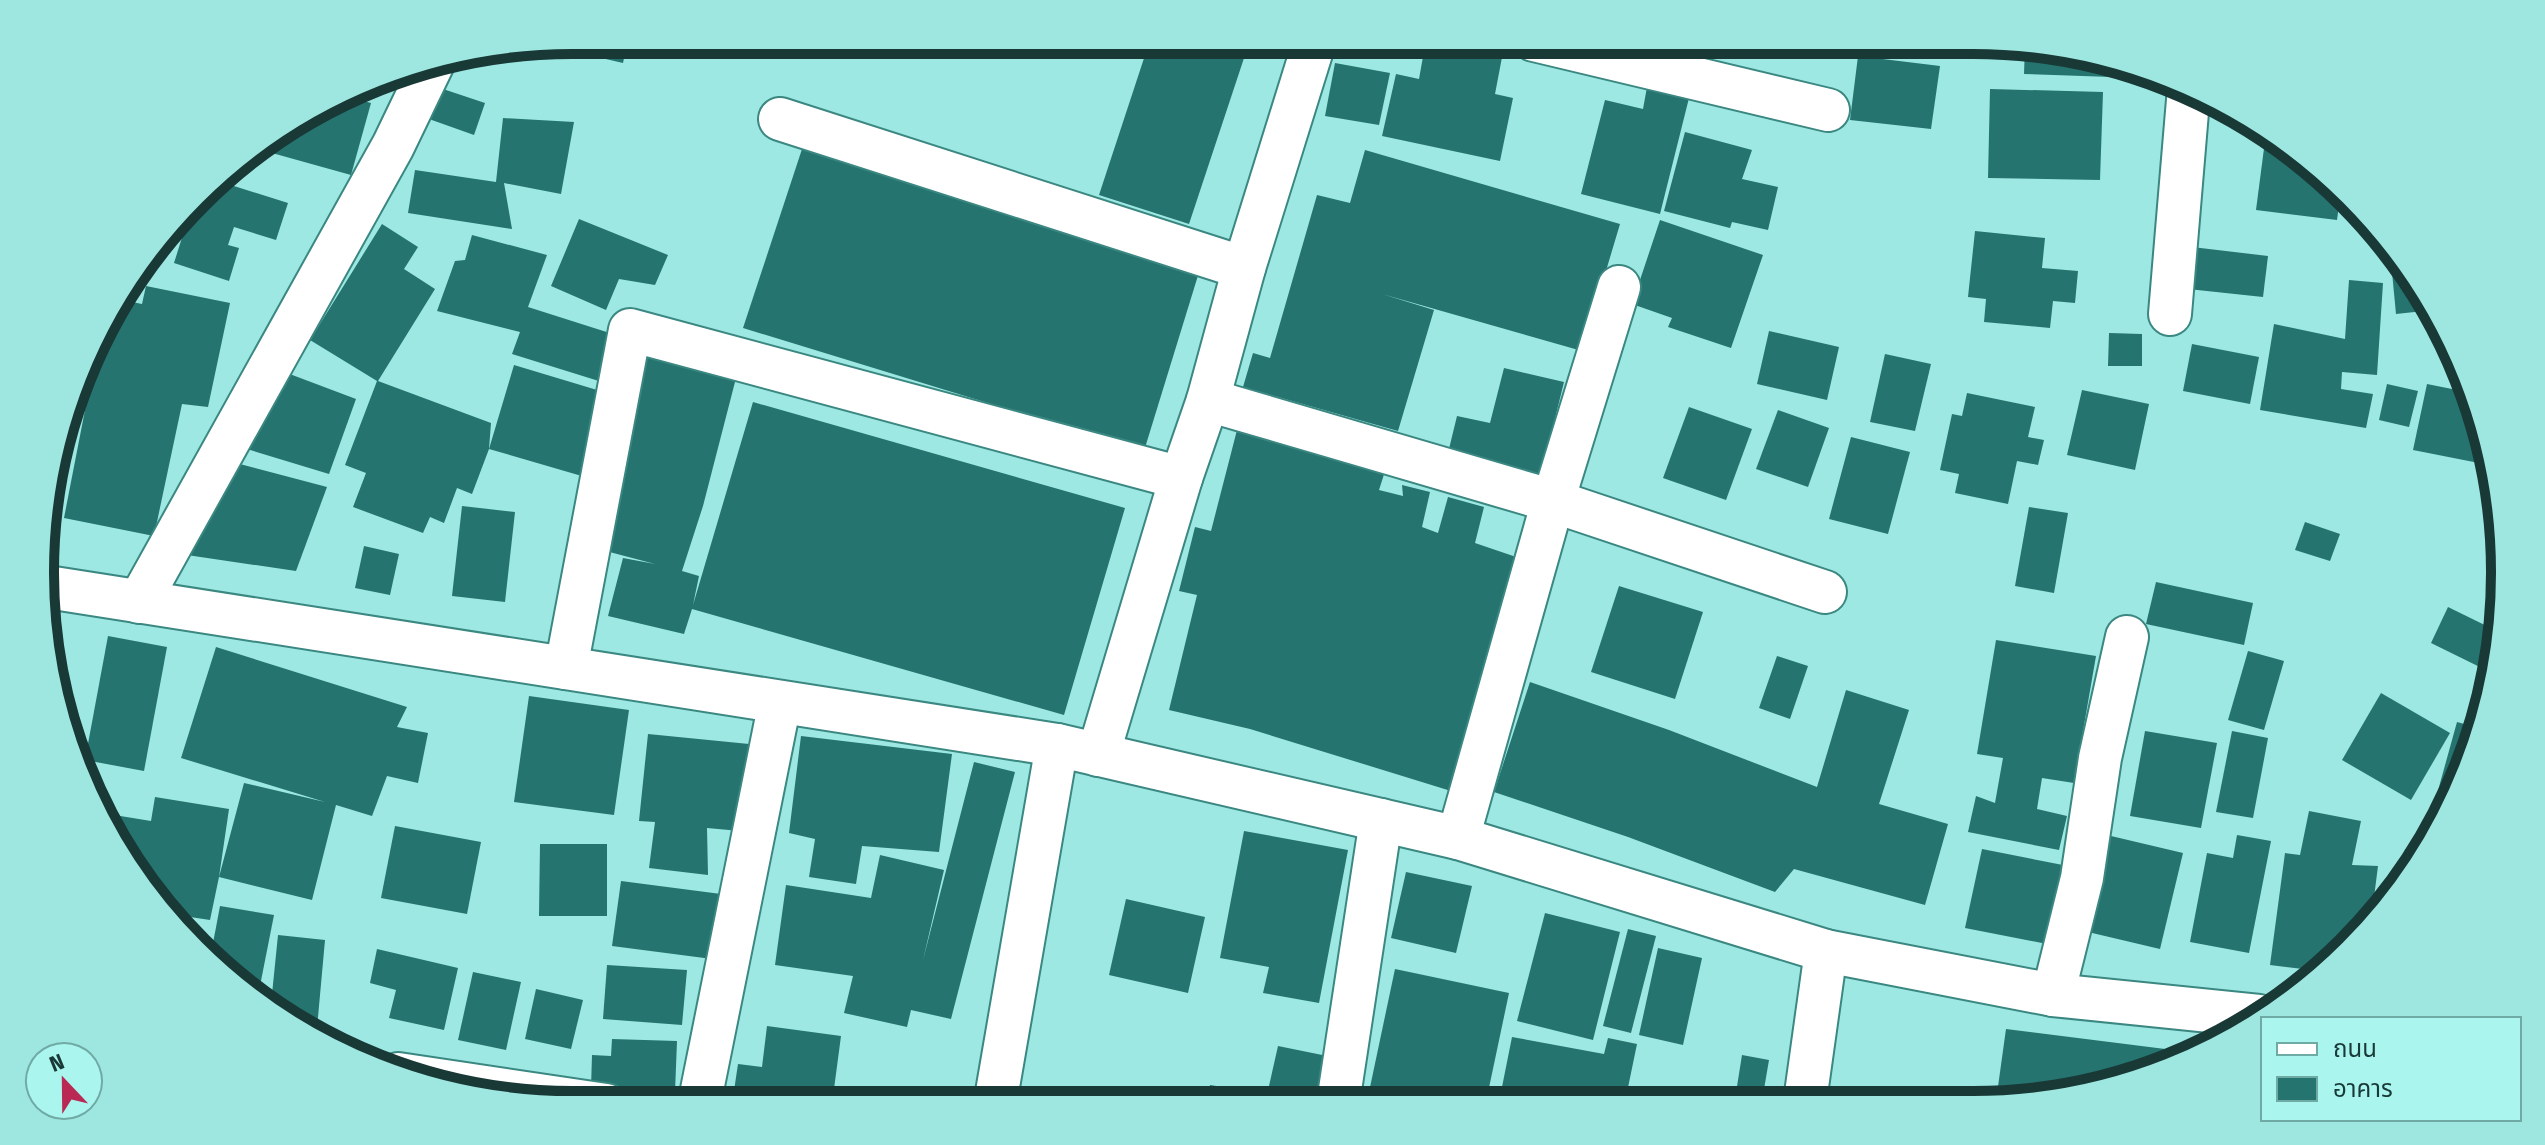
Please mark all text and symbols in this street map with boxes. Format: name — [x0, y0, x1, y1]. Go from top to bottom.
legend — [2261, 1017, 2521, 1121]
text: ถนน — [2333, 1035, 2377, 1063]
north arrow — [24, 1041, 104, 1121]
text: N — [46, 1048, 68, 1078]
text: อาคาร — [2333, 1075, 2393, 1103]

